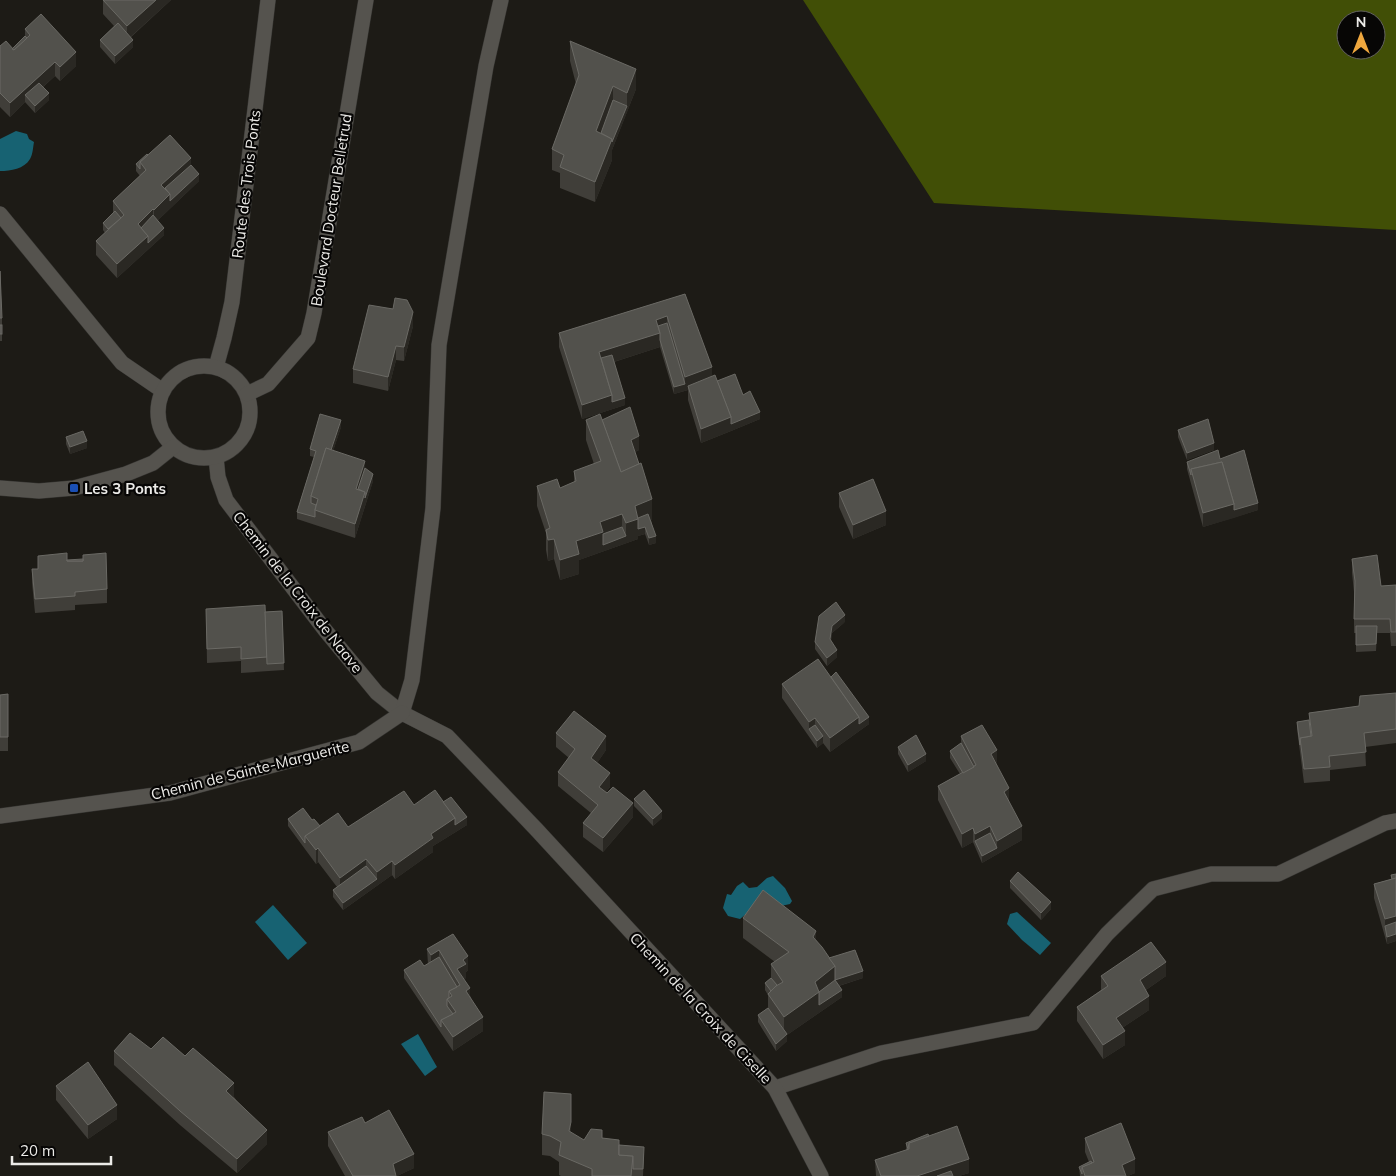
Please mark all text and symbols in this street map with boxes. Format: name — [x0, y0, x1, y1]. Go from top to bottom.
north arrow — [1336, 10, 1386, 60]
text: N — [1356, 13, 1366, 31]
street label: Route des Trois Ponts — [227, 109, 265, 259]
street label: Boulevard Docteur Belletrud — [306, 112, 356, 308]
place label: Les 3 Ponts — [84, 479, 166, 498]
marker: Les 3 Ponts — [68, 482, 80, 494]
street label: Chemin de la Croix de Naave — [229, 507, 367, 677]
street label: Chemin de Sainte-Marguerite — [149, 736, 351, 804]
street label: Chemin de la Croix de Ciselle — [626, 928, 776, 1088]
scale bar — [12, 1134, 111, 1166]
text: 20 m — [20, 1141, 55, 1160]

